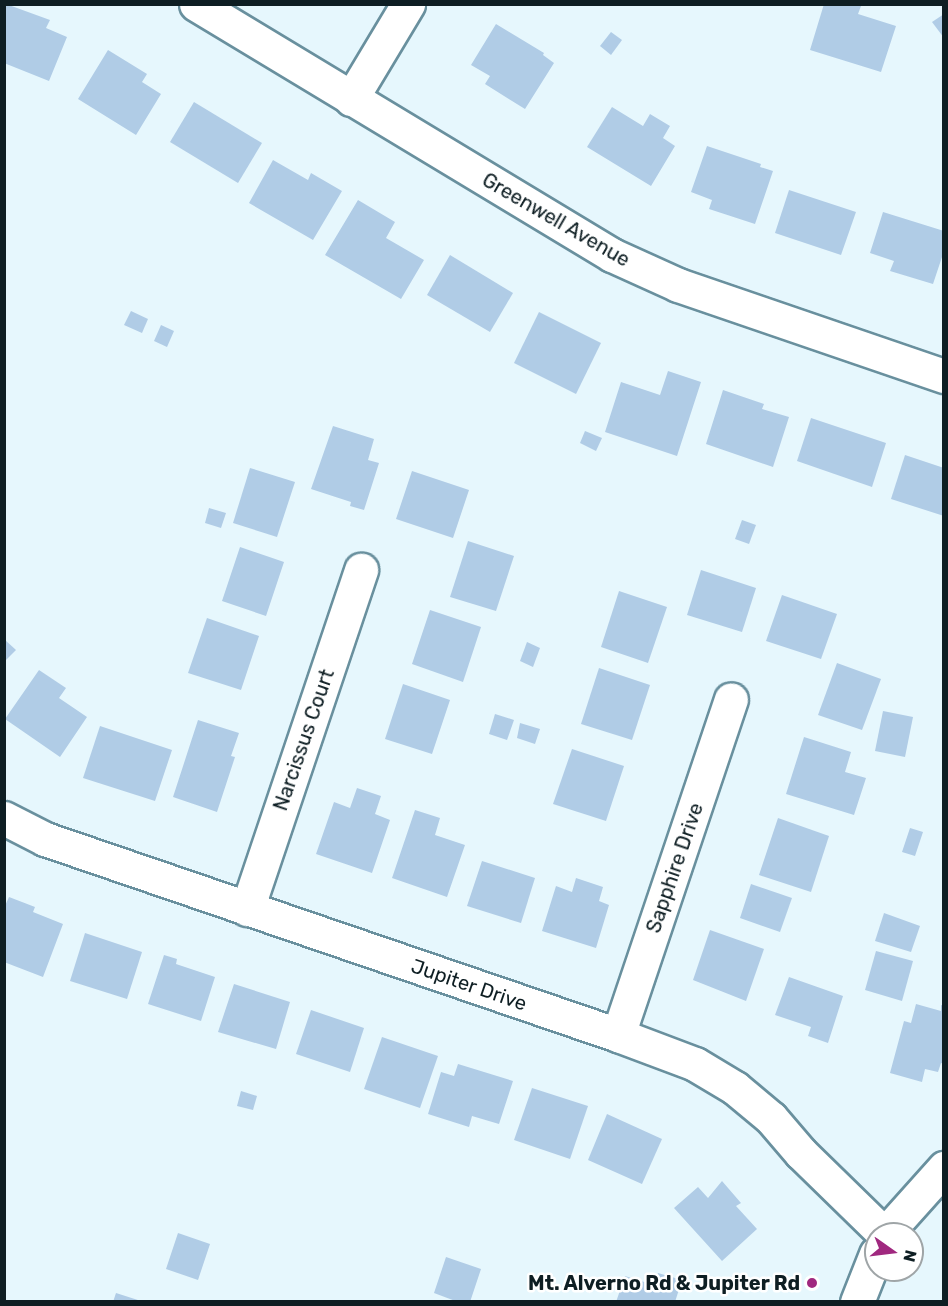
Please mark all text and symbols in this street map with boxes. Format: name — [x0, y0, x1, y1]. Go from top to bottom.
street label: Greenwell Avenue — [478, 168, 634, 272]
street label: Narcissus Court — [269, 666, 339, 814]
street label: Sapphire Drive — [642, 800, 708, 936]
street label: Jupiter Drive — [408, 954, 530, 1016]
north arrow — [864, 1222, 924, 1282]
text: N — [899, 1248, 921, 1264]
place label: Mt. Alverno Rd & Jupiter Rd — [527, 1271, 800, 1295]
marker: Mt. Alverno Rd & Jupiter Rd — [805, 1276, 819, 1290]

